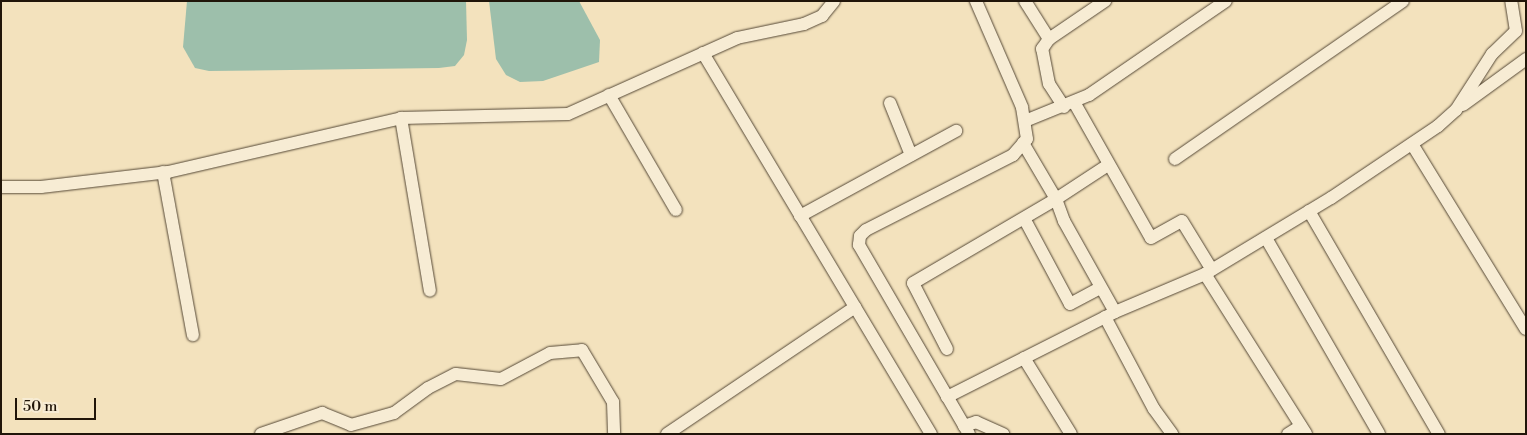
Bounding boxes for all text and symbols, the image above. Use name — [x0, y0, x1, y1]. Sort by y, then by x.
scale bar — [18, 388, 99, 420]
text: 50 m — [23, 397, 57, 416]

